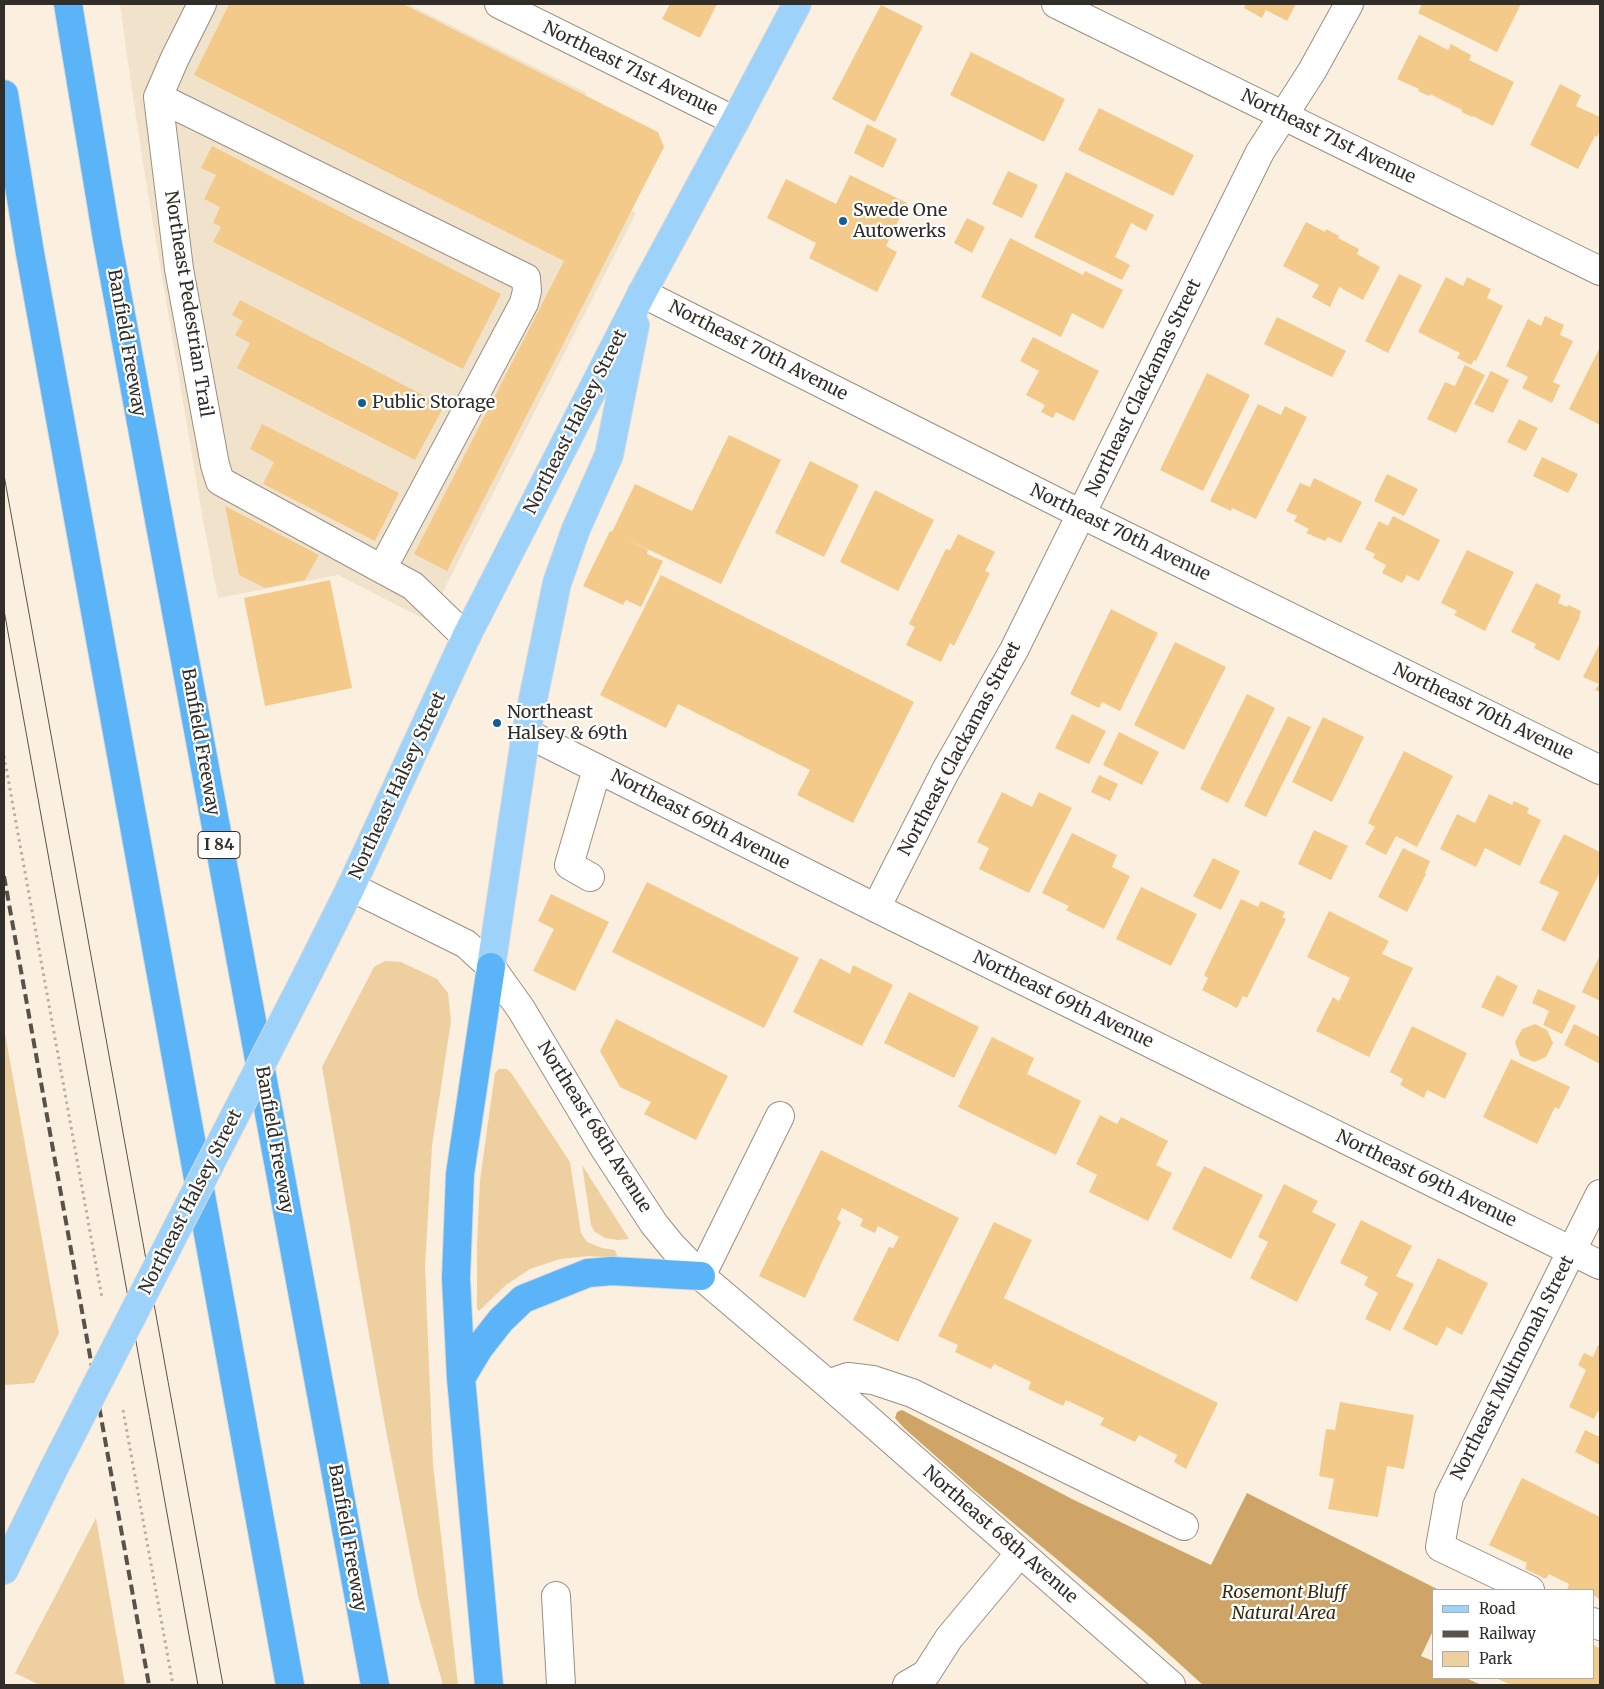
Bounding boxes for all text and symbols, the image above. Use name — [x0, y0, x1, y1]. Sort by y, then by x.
street label: Northeast 71st Avenue — [539, 17, 721, 121]
street label: Northeast 71st Avenue — [1237, 85, 1419, 189]
street label: Northeast Pedestrian Trail — [159, 189, 217, 419]
place label: Swede One Autowerks — [853, 200, 947, 242]
marker: Swede One Autowerks — [837, 215, 849, 227]
street label: Banfield Freeway — [102, 268, 150, 418]
street label: Northeast Clackamas Street — [1082, 276, 1206, 500]
street label: Northeast 70th Avenue — [665, 296, 851, 406]
street label: Northeast Halsey Street — [520, 326, 632, 518]
place label: Public Storage — [372, 392, 495, 414]
marker: Public Storage — [356, 397, 368, 409]
street label: Northeast 70th Avenue — [1026, 480, 1214, 586]
street label: Northeast Clackamas Street — [894, 638, 1026, 860]
street label: Northeast 70th Avenue — [1389, 659, 1577, 765]
street label: Banfield Freeway — [176, 667, 224, 817]
street label: Northeast Halsey Street — [345, 689, 451, 883]
place label: Northeast Halsey & 69th — [507, 702, 628, 744]
marker: Northeast Halsey & 69th — [491, 717, 503, 729]
street label: Northeast 69th Avenue — [607, 765, 793, 875]
road number: I 84 — [198, 832, 240, 858]
street label: Northeast 69th Avenue — [969, 947, 1157, 1053]
street label: Northeast 68th Avenue — [532, 1037, 656, 1217]
street label: Banfield Freeway — [250, 1065, 298, 1215]
street label: Northeast Halsey Street — [135, 1106, 247, 1298]
street label: Northeast 69th Avenue — [1332, 1126, 1520, 1232]
street label: Northeast Multnomah Street — [1447, 1252, 1579, 1484]
street label: Northeast 68th Avenue — [918, 1462, 1082, 1608]
street label: Banfield Freeway — [323, 1463, 371, 1613]
park label: Rosemont Bluff Natural Area — [1222, 1582, 1346, 1625]
legend — [1432, 1589, 1594, 1679]
text: Road — [1479, 1599, 1515, 1618]
text: Railway — [1479, 1624, 1536, 1643]
text: Park — [1479, 1649, 1512, 1668]

